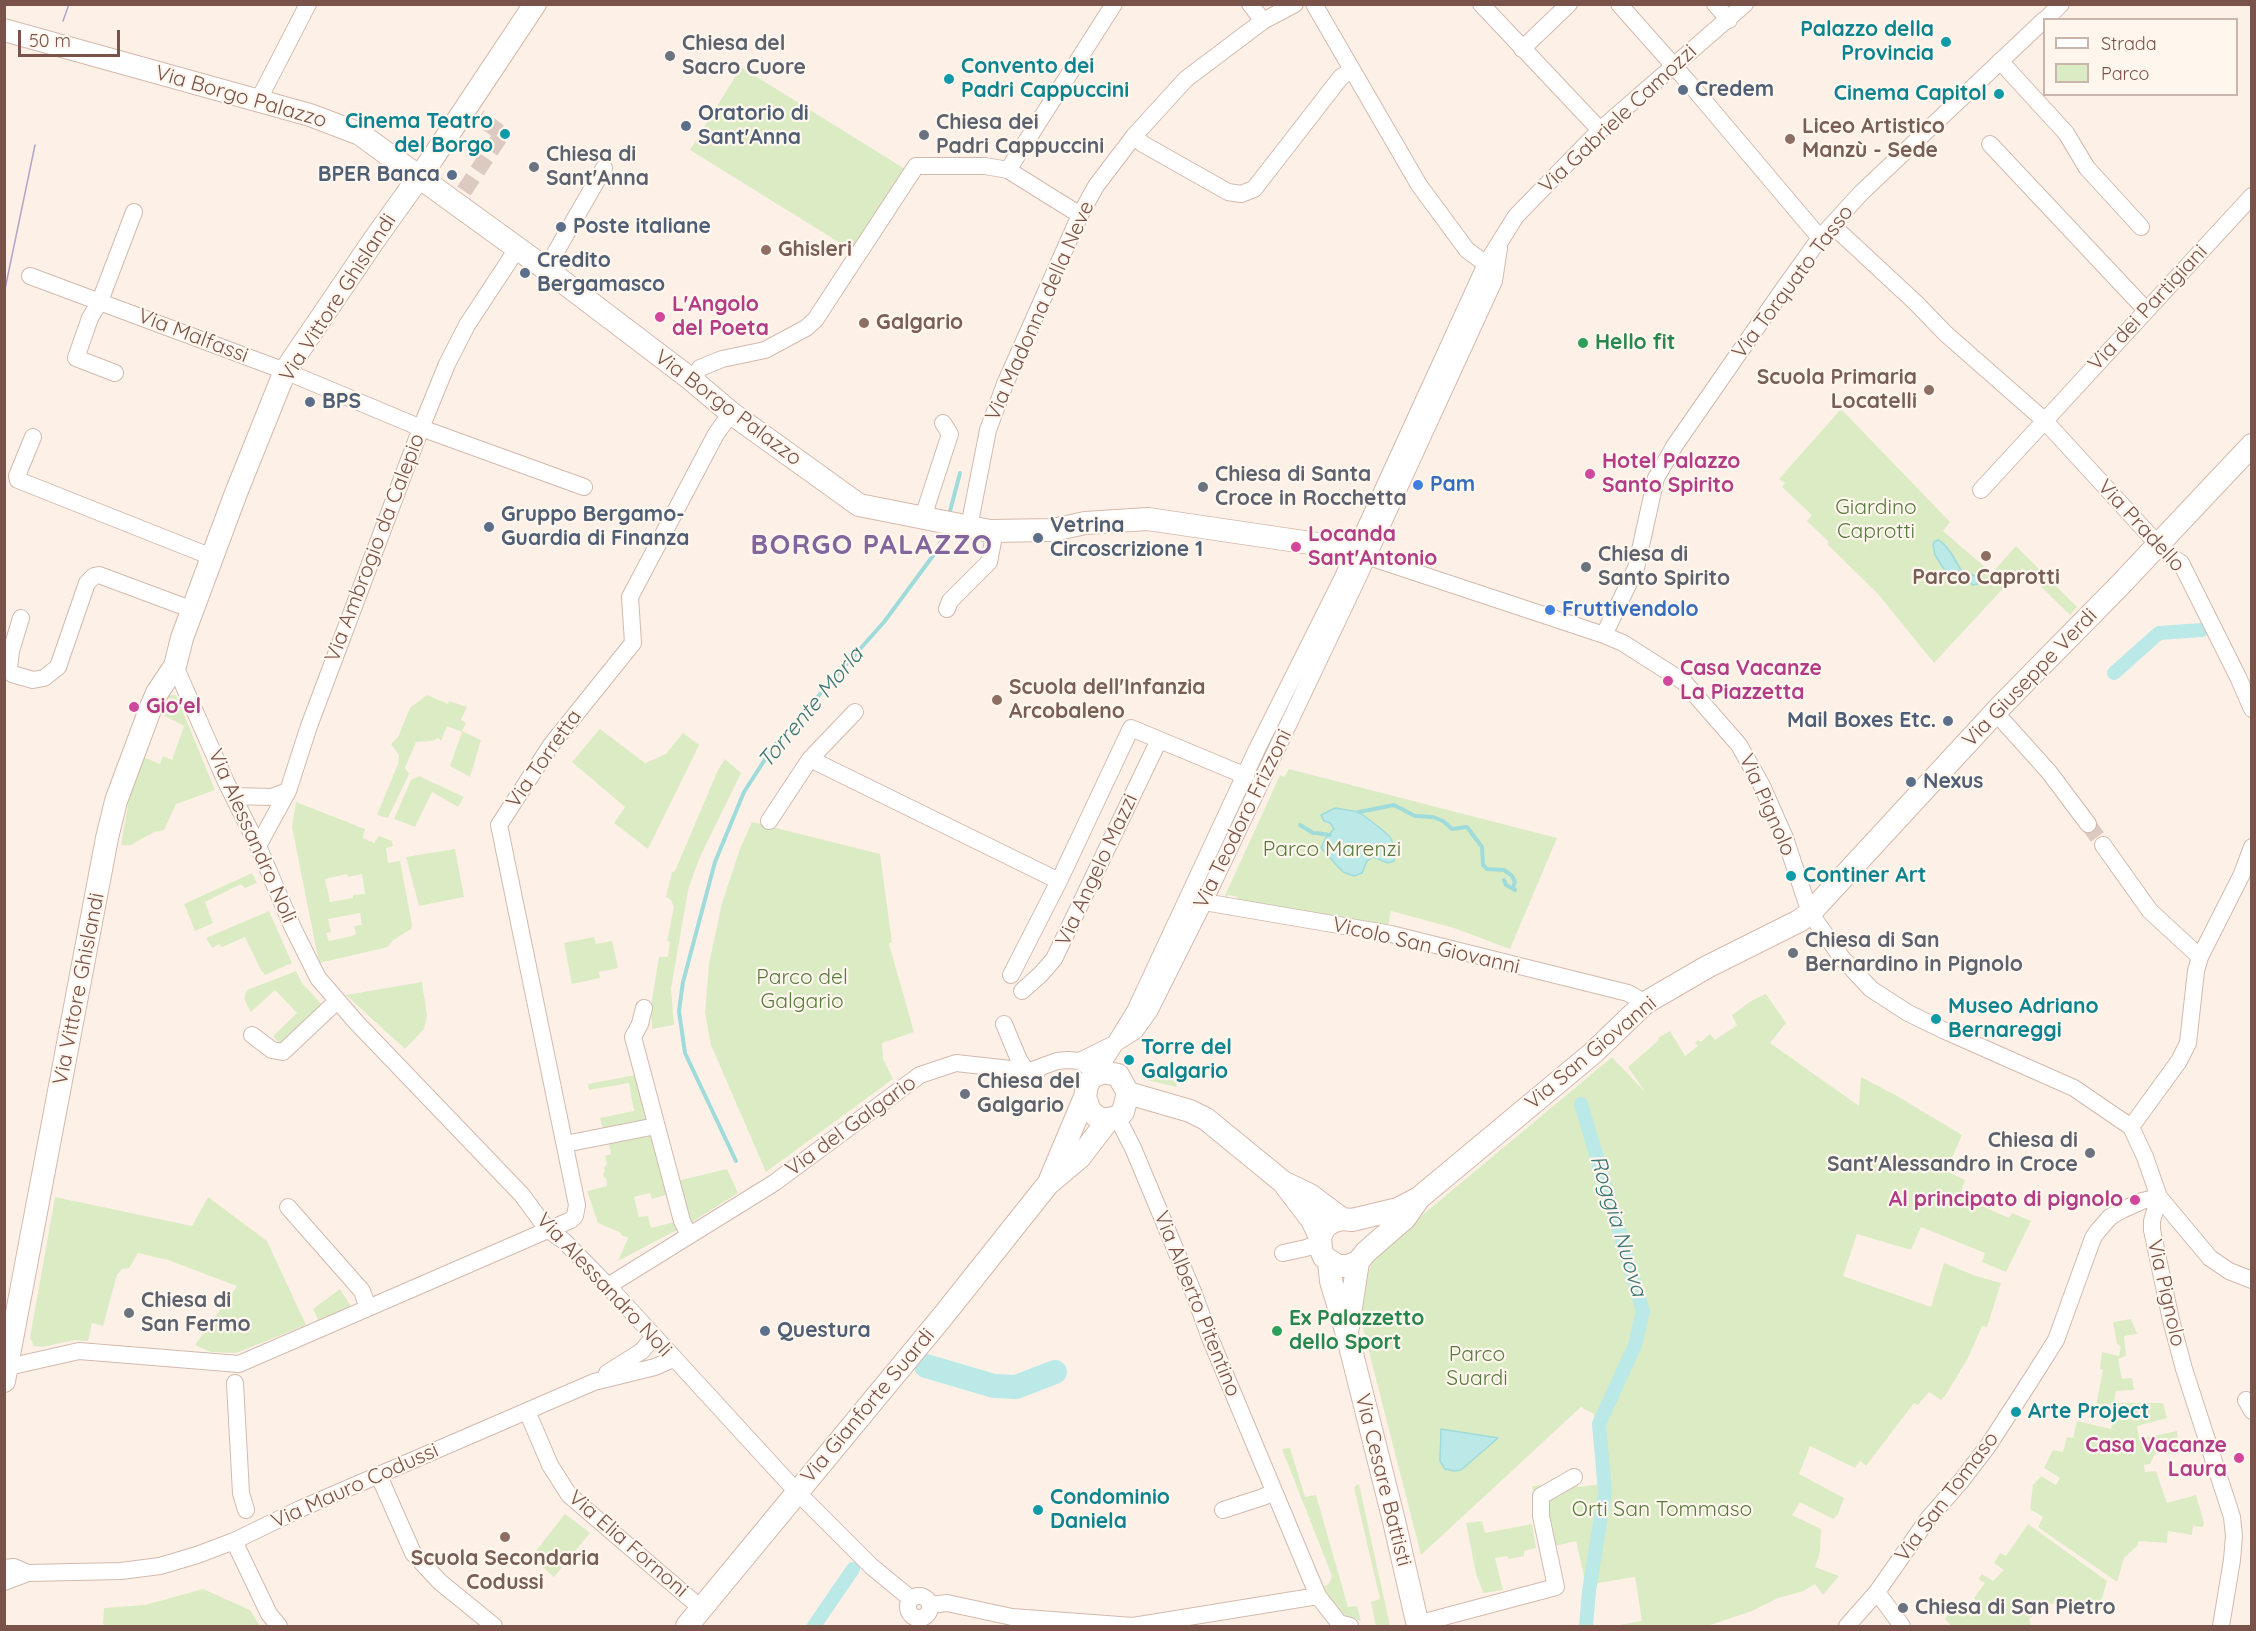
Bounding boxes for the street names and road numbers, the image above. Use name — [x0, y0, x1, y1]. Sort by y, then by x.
street label: Via Gabriele Camozzi — [1534, 39, 1702, 199]
street label: Via Borgo Palazzo — [152, 60, 330, 134]
street label: Via Madonna della Neve — [980, 197, 1100, 425]
street label: Via Torquato Tasso — [1727, 200, 1859, 364]
street label: Via Vittore Ghislandi — [274, 209, 402, 387]
street label: Via dei Partigiani — [2083, 240, 2213, 376]
street label: Via Malfassi — [134, 303, 252, 369]
street label: Via Borgo Palazzo — [650, 345, 806, 471]
street label: Via Ambrogio da Calepio — [320, 430, 430, 666]
street label: Via Pradello — [2092, 475, 2190, 577]
street label: Via Giuseppe Verdi — [1957, 603, 2103, 753]
street label: Via Torretta — [501, 705, 587, 813]
street label: Via Teodoro Frizzoni — [1189, 725, 1297, 913]
street label: Via Alessandro Noli — [202, 745, 302, 927]
street label: Via Pignolo — [1733, 750, 1801, 860]
street label: Via Angelo Mazzi — [1051, 790, 1143, 950]
street label: Via Vittore Ghislandi — [48, 891, 110, 1087]
street label: Vicolo San Giovanni — [1330, 912, 1522, 980]
street label: Via San Giovanni — [1520, 991, 1662, 1115]
street label: Via del Galgario — [781, 1070, 921, 1182]
street label: Via Alessandro Noli — [531, 1208, 677, 1362]
street label: Via Alberto Pitentino — [1148, 1208, 1246, 1400]
street label: Via Pignolo — [2141, 1237, 2191, 1349]
street label: Via Gianforte Suardi — [796, 1323, 940, 1489]
street label: Via Cesare Battisti — [1349, 1391, 1417, 1569]
street label: Via San Tomaso — [1890, 1427, 2004, 1567]
street label: Via Mauro Codussi — [267, 1438, 443, 1534]
street label: Via Elia Fornoni — [563, 1485, 693, 1603]

